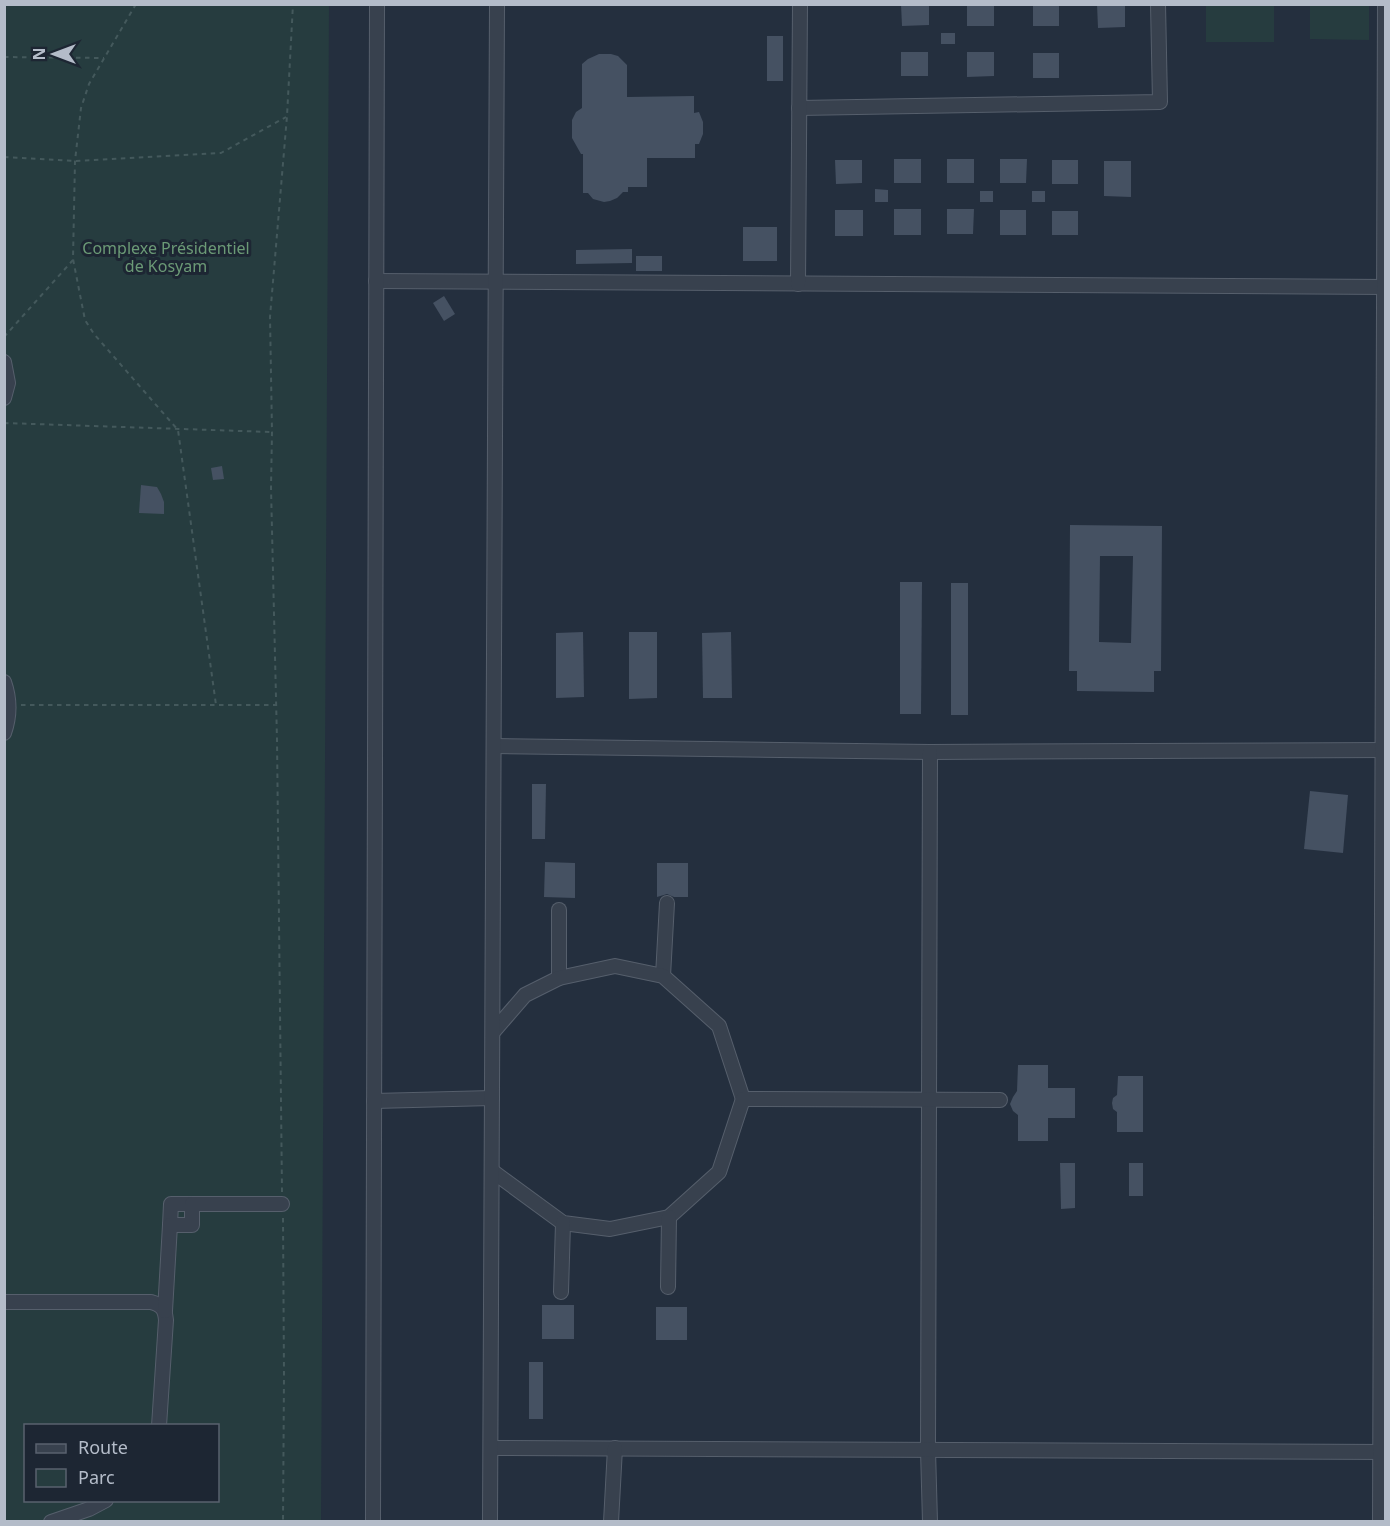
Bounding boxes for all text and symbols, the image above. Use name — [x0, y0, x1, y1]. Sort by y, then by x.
north arrow — [24, 24, 84, 84]
text: N — [28, 47, 50, 61]
park label: Complexe Présidentiel de Kosyam — [82, 237, 250, 277]
legend — [24, 1424, 219, 1502]
text: Route — [78, 1435, 128, 1459]
text: Parc — [78, 1465, 115, 1489]

